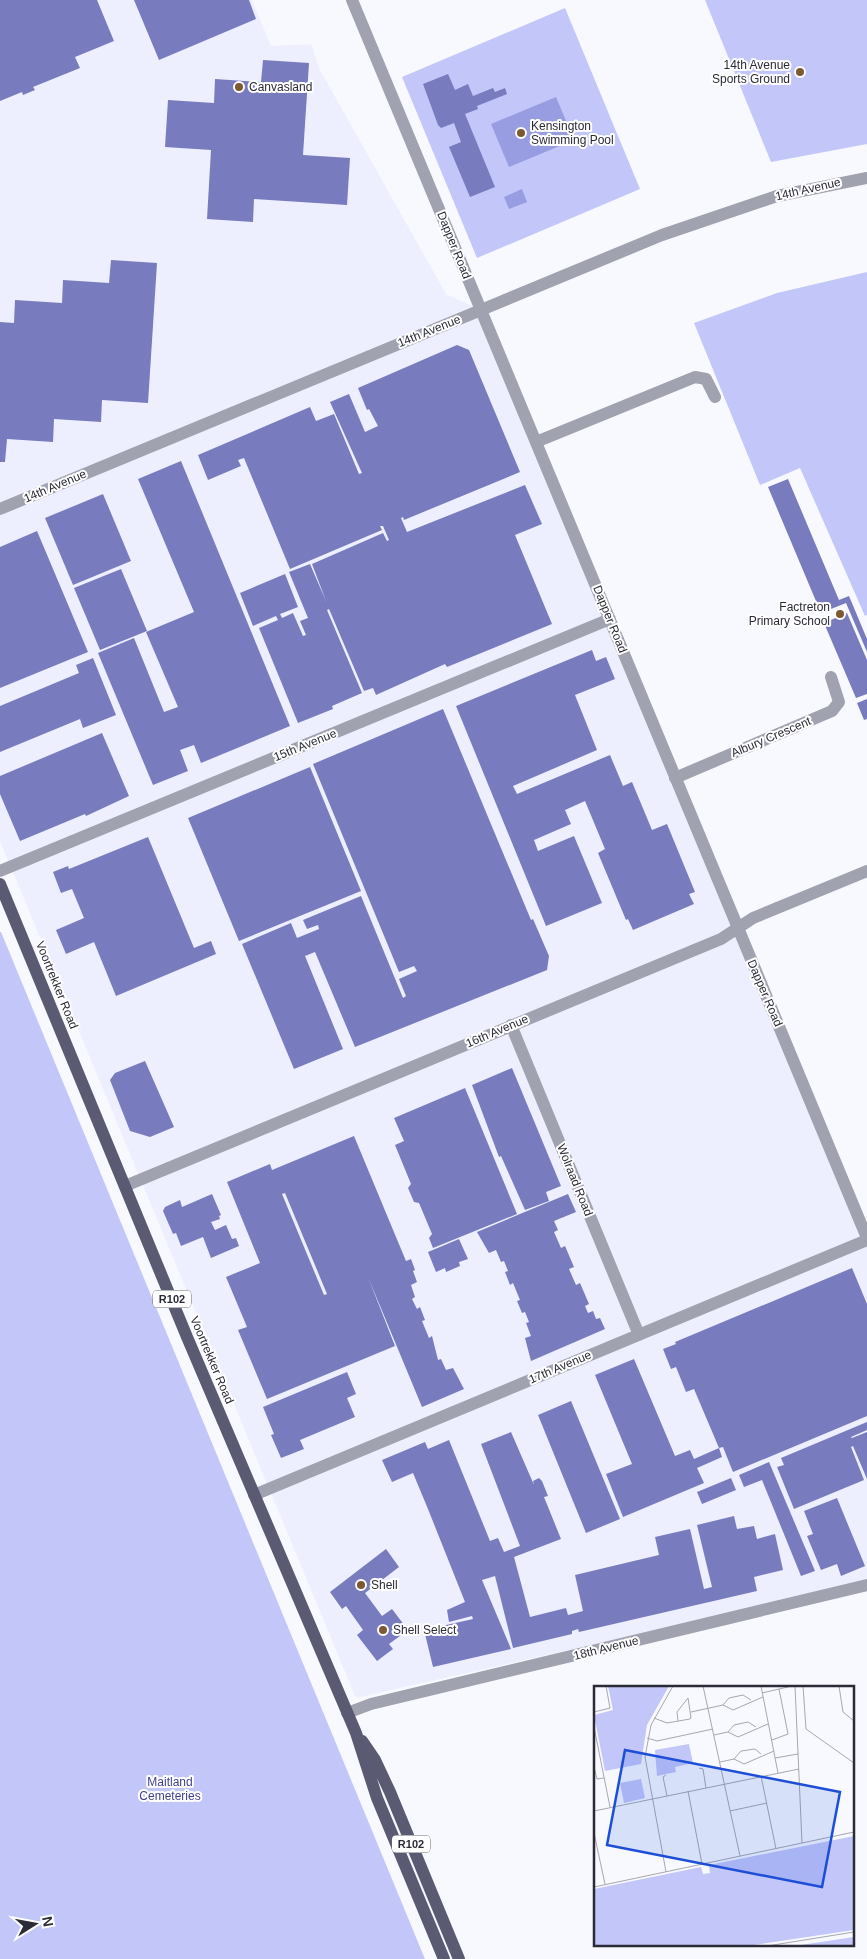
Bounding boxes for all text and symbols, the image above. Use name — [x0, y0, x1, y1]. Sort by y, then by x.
place label: 14th Avenue Sports Ground — [712, 58, 790, 86]
marker: 14th Avenue Sports Ground — [794, 66, 806, 78]
place label: Canvasland — [249, 80, 312, 94]
marker: Canvasland — [233, 81, 245, 93]
place label: Kensington Swimming Pool — [531, 119, 614, 147]
marker: Kensington Swimming Pool — [515, 127, 527, 139]
street label: 14th Avenue — [774, 175, 842, 203]
street label: Dapper Road — [434, 209, 474, 281]
street label: 14th Avenue — [396, 312, 463, 350]
street label: 14th Avenue — [22, 466, 89, 505]
street label: Dapper Road — [590, 583, 630, 655]
place label: Factreton Primary School — [749, 600, 830, 628]
marker: Factreton Primary School — [834, 608, 846, 620]
street label: Albury Crescent — [729, 714, 814, 760]
street label: 15th Avenue — [272, 726, 339, 764]
street label: Voortrekker Road — [33, 939, 81, 1031]
street label: Dapper Road — [745, 957, 785, 1029]
street label: 16th Avenue — [464, 1011, 531, 1050]
street label: Wolraad Road — [554, 1142, 596, 1218]
road number: R102 — [153, 1290, 191, 1308]
street label: Voortrekker Road — [187, 1314, 237, 1406]
street label: 17th Avenue — [527, 1347, 594, 1386]
place label: Shell — [371, 1578, 398, 1592]
marker: Shell — [355, 1579, 367, 1591]
place label: Shell Select — [393, 1623, 457, 1637]
marker: Shell Select — [377, 1624, 389, 1636]
street label: 18th Avenue — [572, 1633, 640, 1663]
inset map — [594, 1686, 854, 1946]
park label: Maitland Cemeteries — [139, 1775, 201, 1803]
road number: R102 — [392, 1836, 430, 1852]
north arrow — [10, 1899, 60, 1949]
text: N — [39, 1915, 57, 1928]

